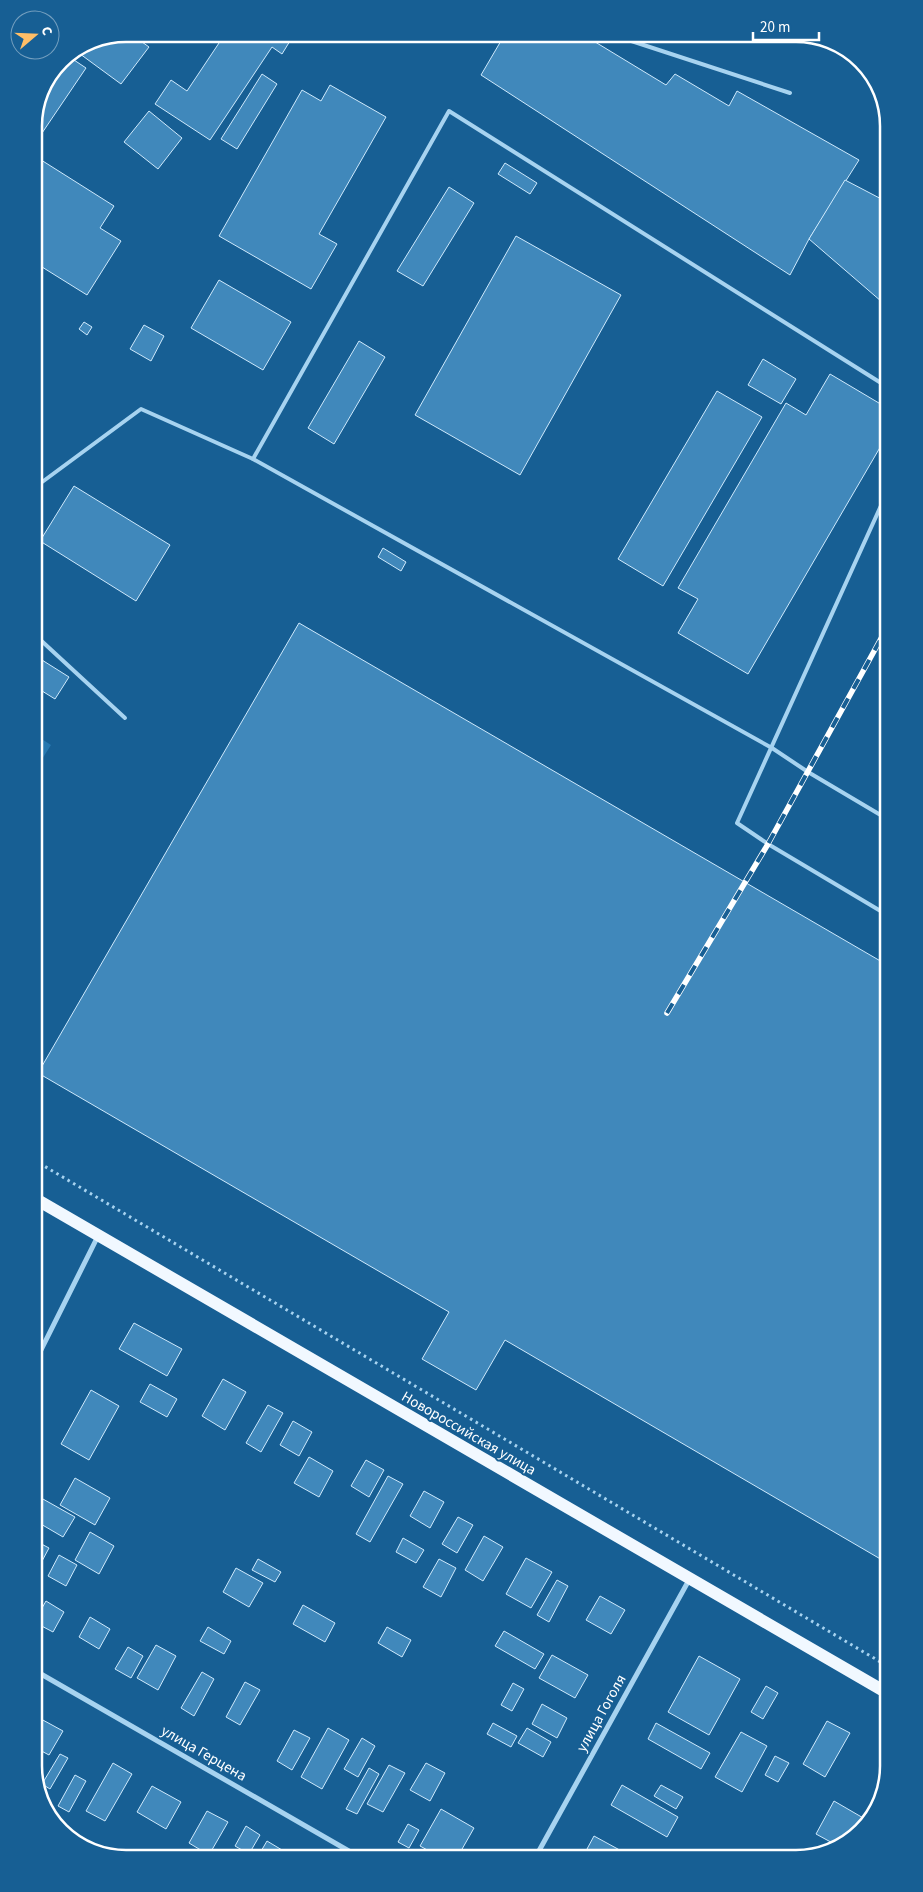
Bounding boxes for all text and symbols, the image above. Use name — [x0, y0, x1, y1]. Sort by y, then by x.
north arrow — [10, 10, 60, 60]
scale bar — [753, 10, 819, 42]
text: 20 m — [760, 17, 790, 38]
text: С — [36, 24, 57, 38]
street label: Новороссийская улица — [398, 1386, 540, 1481]
street label: улица Гоголя — [571, 1671, 631, 1756]
street label: улица Герцена — [157, 1720, 250, 1786]

